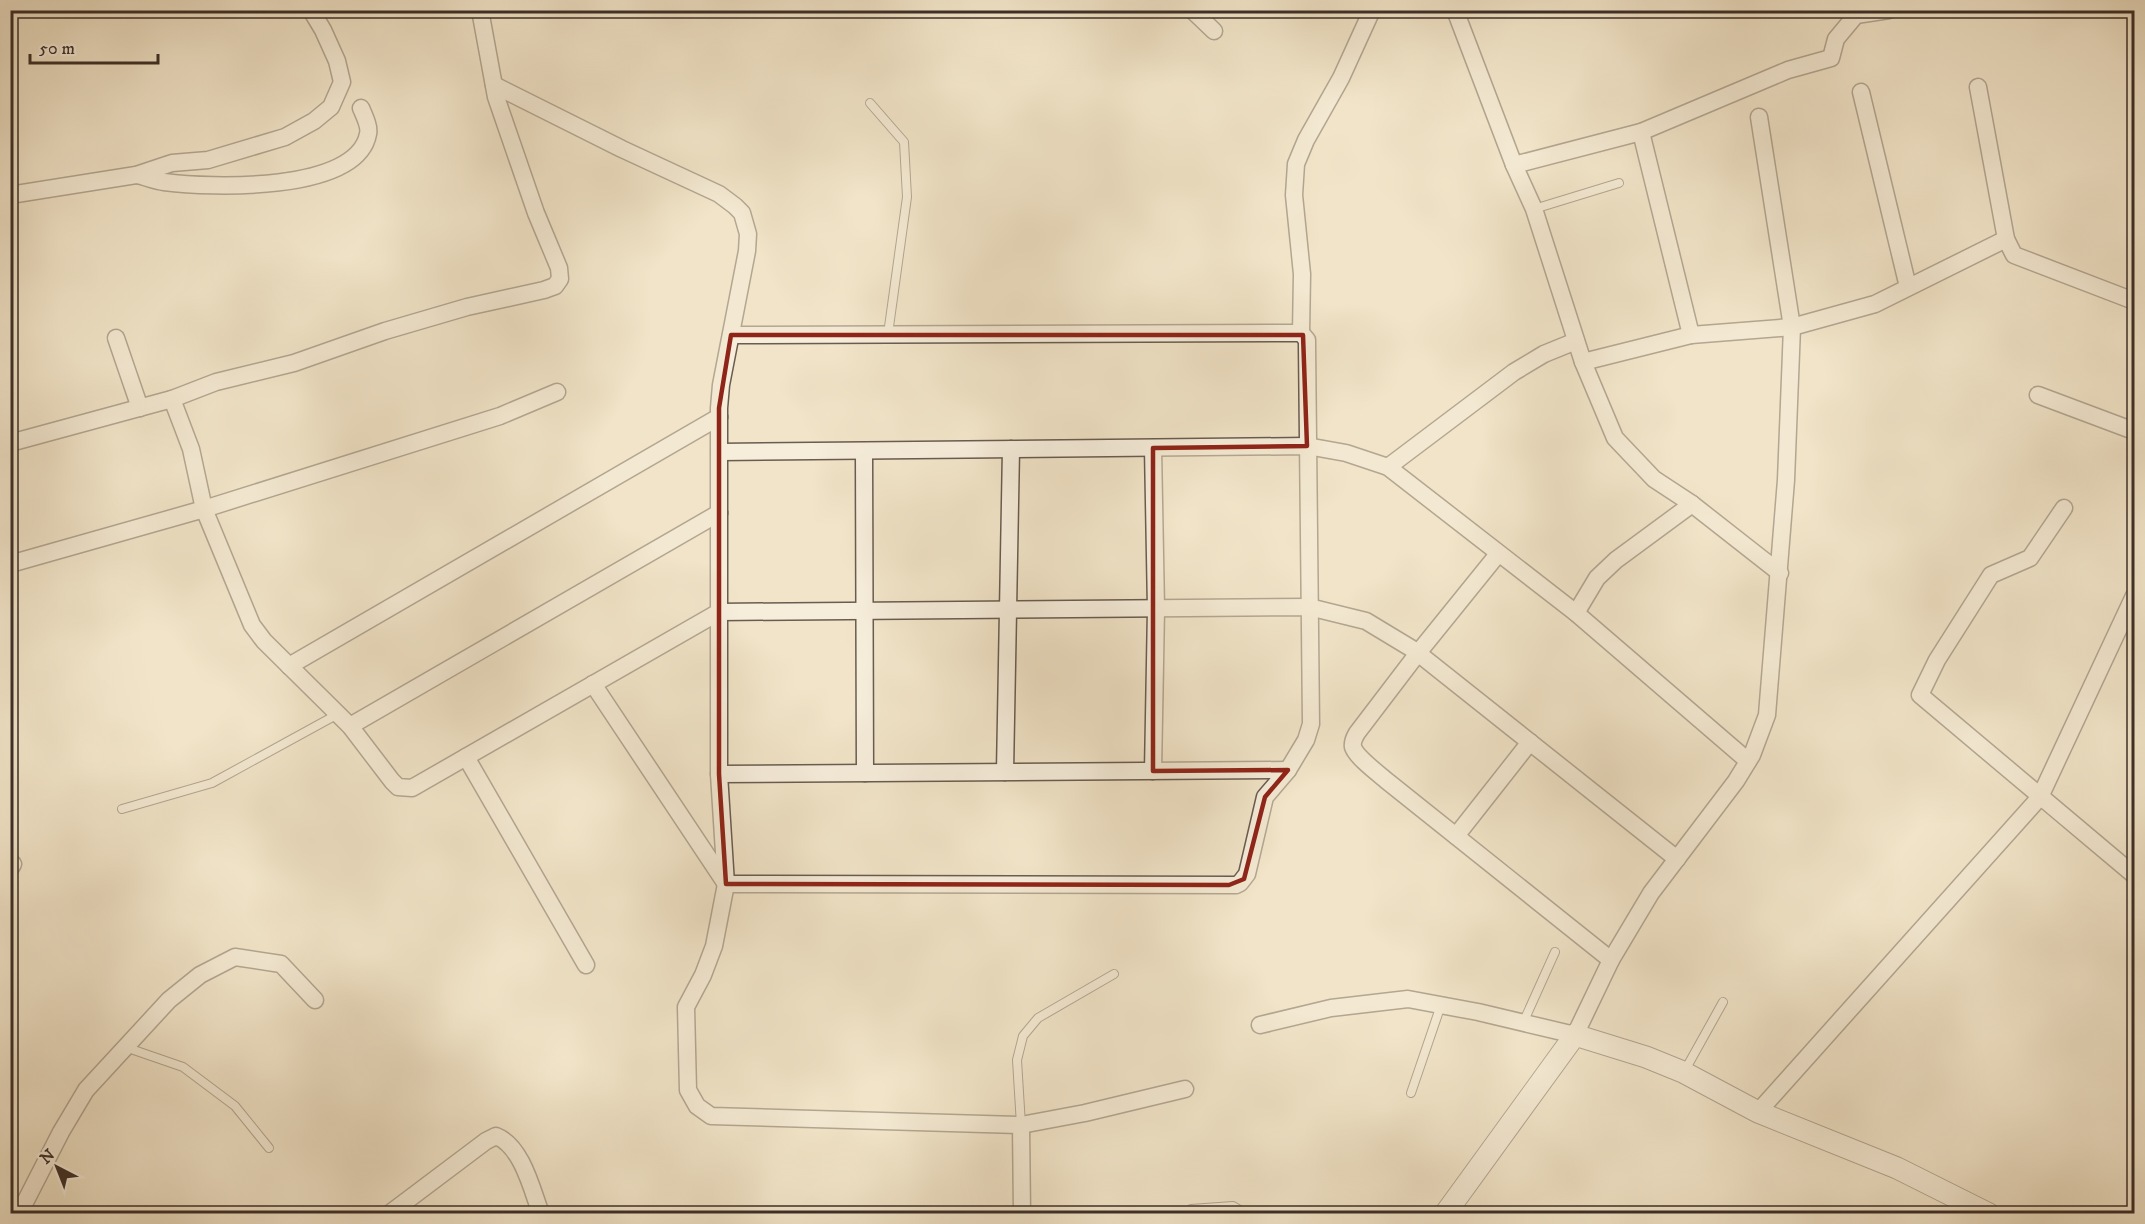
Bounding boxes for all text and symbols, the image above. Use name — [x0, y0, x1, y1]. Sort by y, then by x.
scale bar — [30, 27, 158, 65]
text: 50 m — [39, 38, 75, 60]
north arrow — [27, 1137, 87, 1197]
text: N — [36, 1145, 59, 1168]

